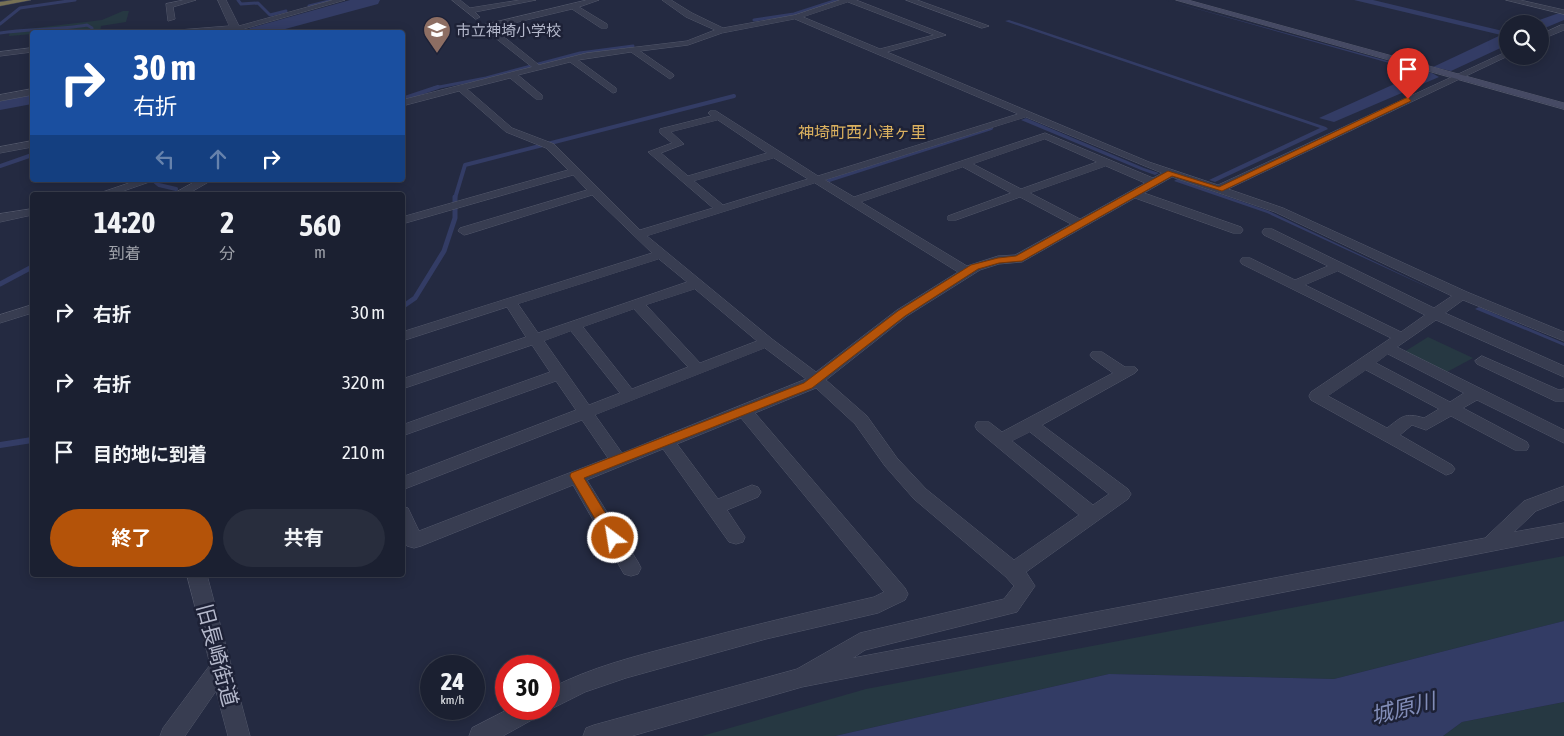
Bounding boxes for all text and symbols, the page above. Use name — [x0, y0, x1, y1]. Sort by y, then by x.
school or university icon: 市立神埼小学校 — [422, 15, 452, 54]
map controls — [1499, 15, 1549, 65]
button: search — [1499, 15, 1549, 65]
place label: 市立神埼小学校 — [456, 22, 561, 39]
text: 30 m — [133, 47, 196, 87]
pin — [1387, 48, 1429, 99]
icon: right — [50, 50, 115, 115]
icon: arrive — [1394, 55, 1422, 83]
text: 右折 — [133, 93, 177, 119]
district label: 神埼町西小津ヶ里 — [798, 123, 926, 141]
icon: left — [151, 145, 179, 173]
icon: ahead — [204, 145, 232, 173]
icon: right — [257, 145, 285, 173]
text: 14:20 — [94, 205, 155, 239]
text: 2 — [220, 205, 234, 239]
text: 560 — [299, 208, 341, 242]
text: m — [314, 243, 326, 261]
text: 到着 — [109, 244, 141, 262]
text: 分 — [219, 244, 235, 262]
icon: right — [50, 298, 78, 326]
text: 30 m — [351, 301, 385, 323]
text: 右折 — [93, 303, 131, 325]
icon: right — [50, 368, 78, 396]
text: 320 m — [342, 371, 385, 393]
text: 右折 — [93, 373, 131, 395]
icon: arrive — [50, 438, 78, 466]
text: 210 m — [342, 441, 385, 463]
text: 目的地に到着 — [93, 443, 207, 465]
button: 終了 — [50, 509, 213, 567]
button: 共有 — [223, 509, 385, 567]
position arrow — [586, 511, 638, 563]
street label: 旧長崎街道 — [193, 601, 243, 709]
speed limit sign: 30 — [495, 655, 560, 720]
text: 24 — [441, 667, 464, 695]
water label: 城原川 — [1368, 687, 1440, 729]
text: km/h — [441, 693, 464, 707]

